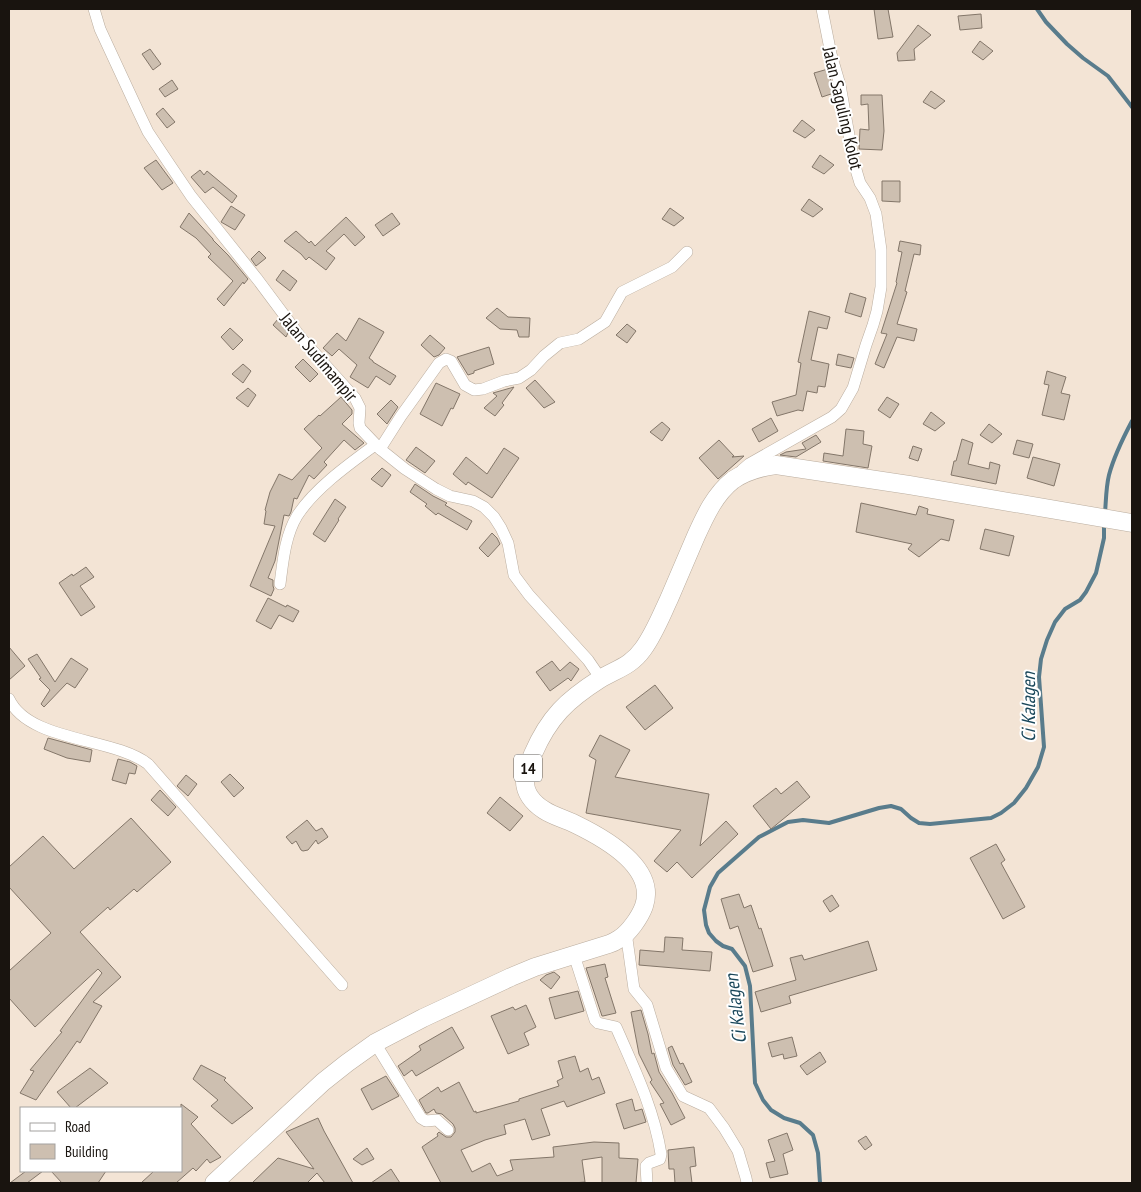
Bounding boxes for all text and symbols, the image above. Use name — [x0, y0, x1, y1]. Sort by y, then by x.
street label: Jalan Saguling Kolot — [817, 43, 868, 172]
street label: Jalan Sudimampir — [274, 307, 363, 406]
water label: Ci Kalagen — [1016, 670, 1040, 742]
road number: 14 — [514, 754, 542, 781]
water label: Ci Kalagen — [719, 971, 751, 1045]
legend — [20, 1107, 182, 1172]
text: Road — [65, 1117, 91, 1136]
text: Building — [65, 1142, 108, 1161]

